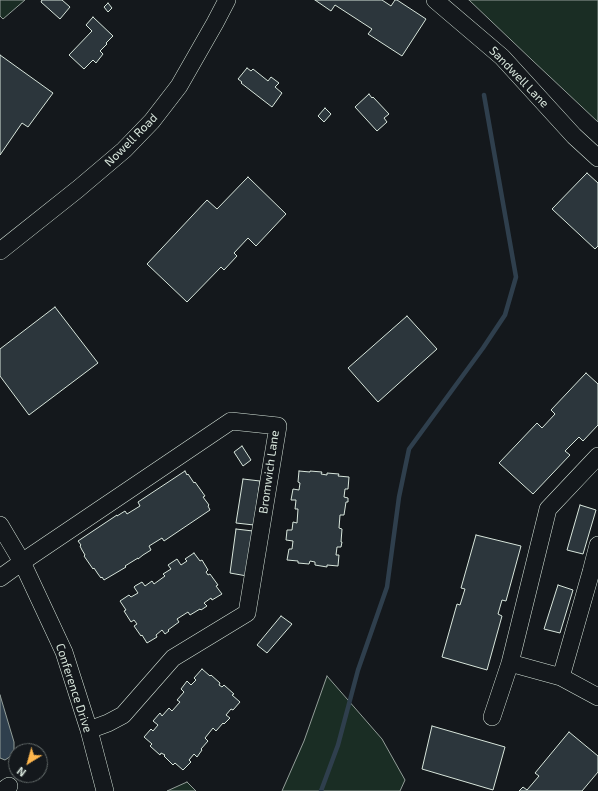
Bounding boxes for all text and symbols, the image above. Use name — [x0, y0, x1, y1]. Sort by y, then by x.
street label: Sandwell Lane — [486, 43, 552, 111]
street label: Nowell Road — [102, 111, 160, 169]
street label: Bromwich Lane — [256, 429, 282, 515]
street label: Conference Drive — [53, 642, 95, 734]
north arrow — [8, 743, 48, 783]
text: N — [14, 765, 28, 780]

